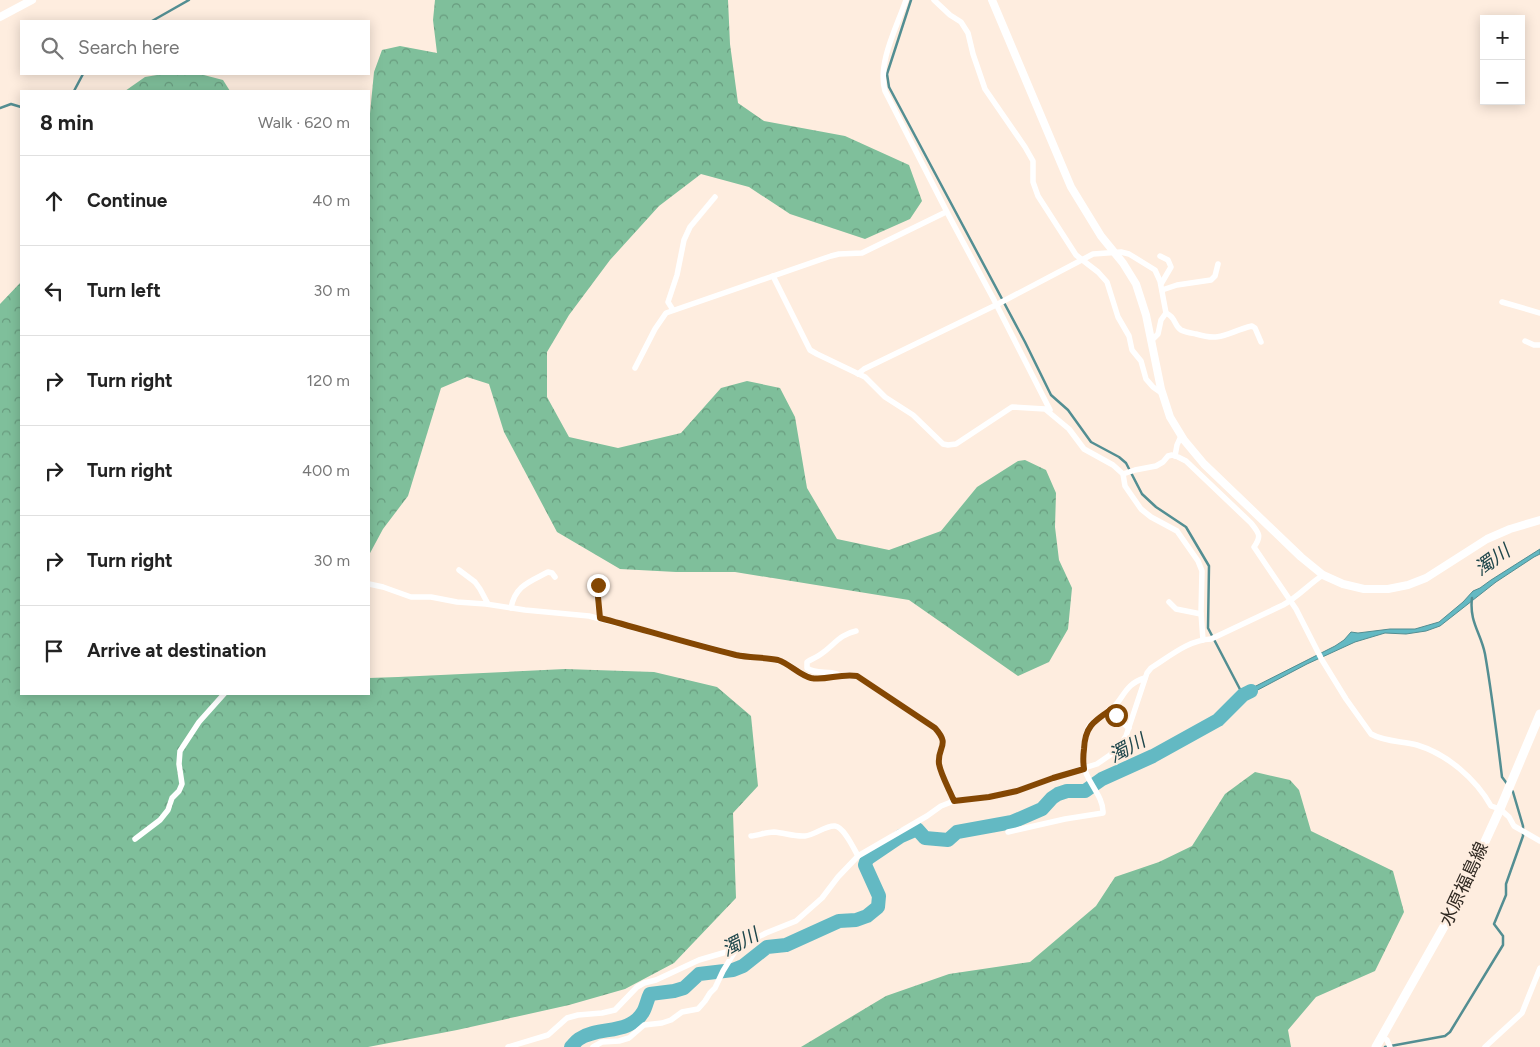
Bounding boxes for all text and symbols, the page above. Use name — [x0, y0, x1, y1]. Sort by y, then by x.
map controls — [1480, 15, 1525, 105]
button: + — [1480, 15, 1525, 60]
search box — [20, 20, 370, 75]
icon: search — [38, 34, 66, 62]
text: Search here — [78, 36, 180, 59]
button: − — [1480, 60, 1525, 105]
text: 8 min — [40, 110, 94, 135]
text: Walk · 620 m — [258, 113, 350, 132]
icon: ahead — [40, 187, 68, 215]
text: Continue — [87, 189, 167, 212]
text: 40 m — [312, 191, 350, 210]
icon: left — [40, 277, 68, 305]
text: Turn left — [87, 279, 161, 302]
text: 30 m — [313, 281, 350, 300]
icon: right — [40, 367, 68, 395]
text: Turn right — [87, 369, 173, 392]
text: 120 m — [307, 371, 350, 390]
icon: right — [40, 457, 68, 485]
text: Turn right — [87, 459, 173, 482]
text: 400 m — [302, 461, 350, 480]
water label: 濁川 — [1470, 539, 1516, 580]
icon: right — [40, 547, 68, 575]
text: Turn right — [87, 549, 173, 572]
text: 30 m — [313, 551, 350, 570]
route end — [587, 574, 610, 597]
icon: arrive — [40, 637, 68, 665]
text: Arrive at destination — [87, 639, 266, 662]
route start — [1105, 704, 1128, 727]
water label: 濁川 — [1105, 728, 1151, 767]
street label: 水原福島線 — [1435, 839, 1493, 929]
water label: 濁川 — [718, 922, 764, 961]

